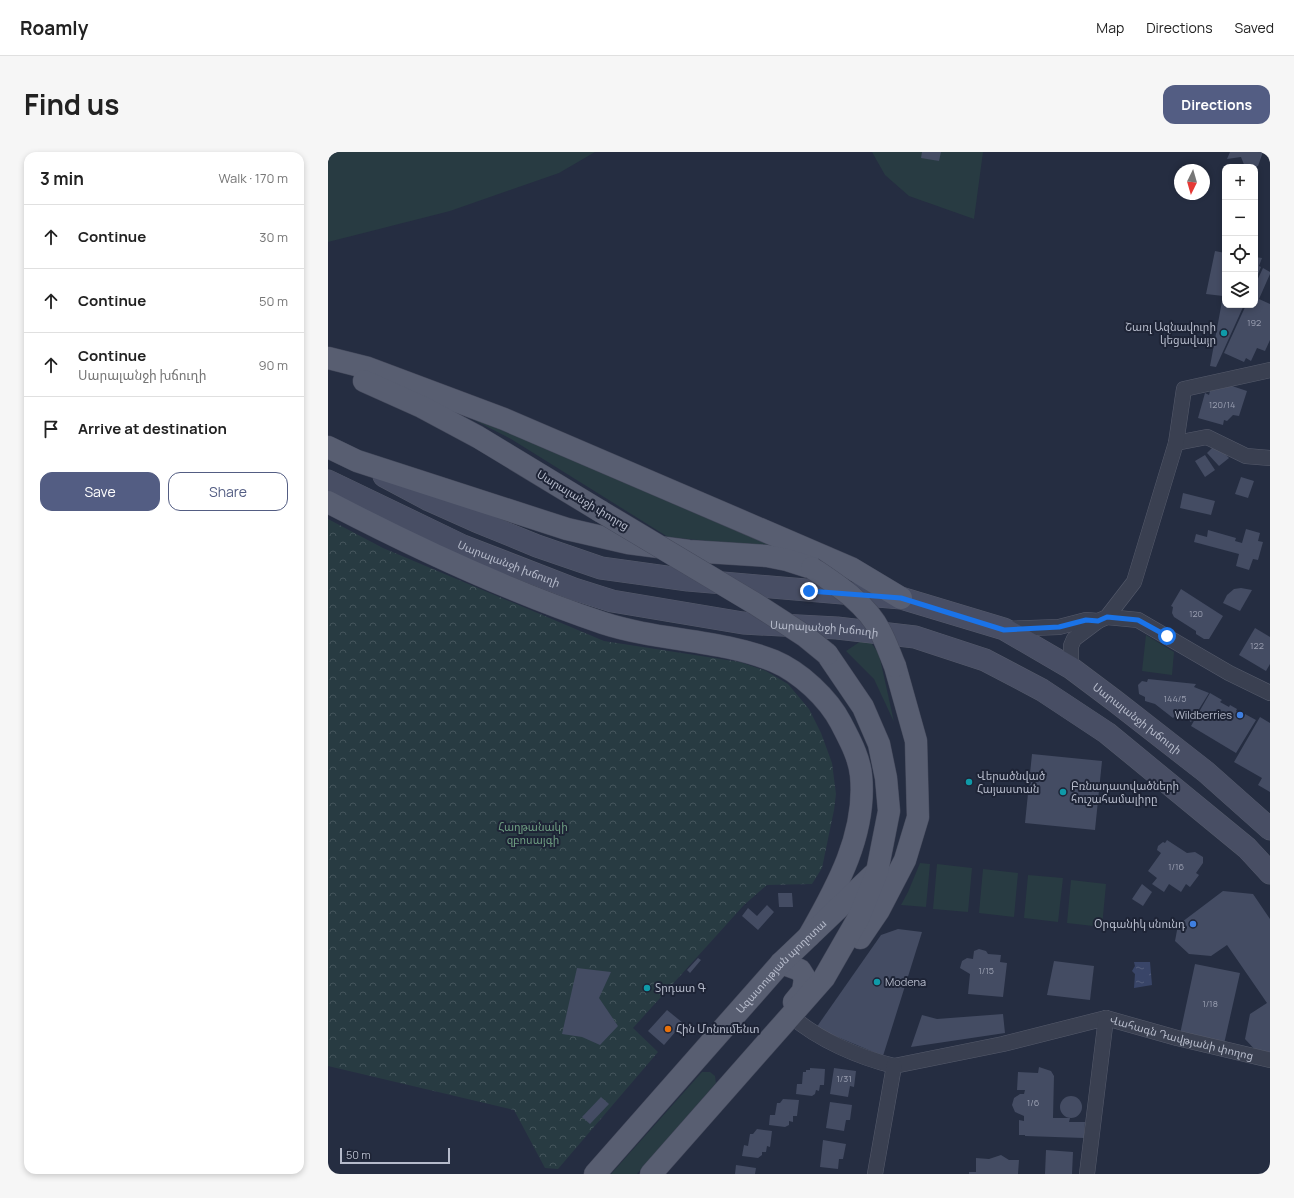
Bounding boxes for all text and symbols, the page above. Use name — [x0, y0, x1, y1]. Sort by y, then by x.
text: Roamly — [20, 15, 88, 41]
text: Map — [1096, 18, 1124, 37]
text: Directions — [1146, 18, 1213, 37]
text: Saved — [1235, 18, 1274, 37]
text: Find us — [24, 85, 119, 123]
button: Directions — [1163, 85, 1270, 124]
north arrow — [1174, 164, 1210, 200]
map controls — [1222, 164, 1258, 308]
button: + — [1222, 164, 1258, 200]
text: 3 min — [40, 167, 84, 190]
text: Walk · 170 m — [218, 169, 288, 187]
button: − — [1222, 200, 1258, 236]
icon: ahead — [40, 226, 62, 248]
text: Continue — [78, 226, 146, 247]
text: 30 m — [259, 228, 288, 246]
button: locate — [1222, 236, 1258, 272]
button: layers — [1222, 272, 1258, 308]
icon: ahead — [40, 290, 62, 312]
text: Continue — [78, 290, 146, 311]
text: 50 m — [259, 292, 288, 310]
house number: 192 — [1247, 316, 1261, 329]
place label: Շառլ Ազնավուրի կեցավայր — [1125, 319, 1216, 347]
marker: Շառլ Ազնավուրի կեցավայր — [1219, 328, 1229, 338]
text: Continue — [78, 345, 146, 366]
icon: ahead — [40, 354, 62, 376]
text: 90 m — [258, 356, 288, 374]
text: Սարալանջի խճուղի — [78, 366, 206, 384]
house number: 120/14 — [1209, 398, 1235, 411]
icon: arrive — [40, 418, 62, 440]
text: Arrive at destination — [78, 418, 227, 439]
street label: Սարալանջի փողոց — [534, 466, 632, 533]
button: Save — [40, 472, 160, 511]
button: Share — [168, 472, 288, 511]
street label: Սարալանջի խճուղի — [455, 537, 562, 590]
route end — [800, 582, 818, 600]
house number: 120 — [1189, 607, 1203, 620]
street label: Սարալանջի խճուղի — [770, 616, 879, 640]
route start — [1158, 627, 1176, 645]
house number: 122 — [1250, 639, 1264, 652]
street label: Սարալանջի խճուղի — [1090, 679, 1185, 757]
house number: 144/5 — [1164, 692, 1186, 705]
place label: Wildberries — [1175, 707, 1232, 722]
marker: Wildberries — [1235, 710, 1245, 720]
place label: Վերածնված Հայաստան — [977, 768, 1046, 796]
marker: Վերածնված Հայաստան — [964, 777, 974, 787]
place label: Բռնադատվածների հուշահամալիրը — [1071, 778, 1179, 806]
marker: Բռնադատվածների հուշահամալիրը — [1058, 787, 1068, 797]
park label: Հաղթանակի զբոսայգի — [498, 819, 568, 847]
house number: 1/16 — [1168, 860, 1184, 873]
street label: Ազատության պողոտա — [732, 915, 829, 1016]
place label: Օրգանիկ սնունդ — [1094, 916, 1185, 931]
marker: Օրգանիկ սնունդ — [1188, 919, 1198, 929]
house number: 1/15 — [978, 964, 994, 977]
place label: Modena — [885, 974, 926, 989]
marker: Modena — [872, 977, 882, 987]
place label: Տրդատ Գ — [655, 980, 706, 995]
marker: Տրդատ Գ — [642, 983, 652, 993]
house number: 1/18 — [1202, 997, 1218, 1010]
street label: Վահագն Դավթյանի փողոց — [1108, 1011, 1255, 1063]
place label: Հին Մոնումենտ — [676, 1021, 760, 1036]
marker: Հին Մոնումենտ — [663, 1024, 673, 1034]
house number: 1/31 — [836, 1072, 852, 1085]
house number: 1/6 — [1027, 1096, 1040, 1109]
scale bar — [340, 1146, 450, 1165]
text: 50 m — [346, 1147, 371, 1162]

